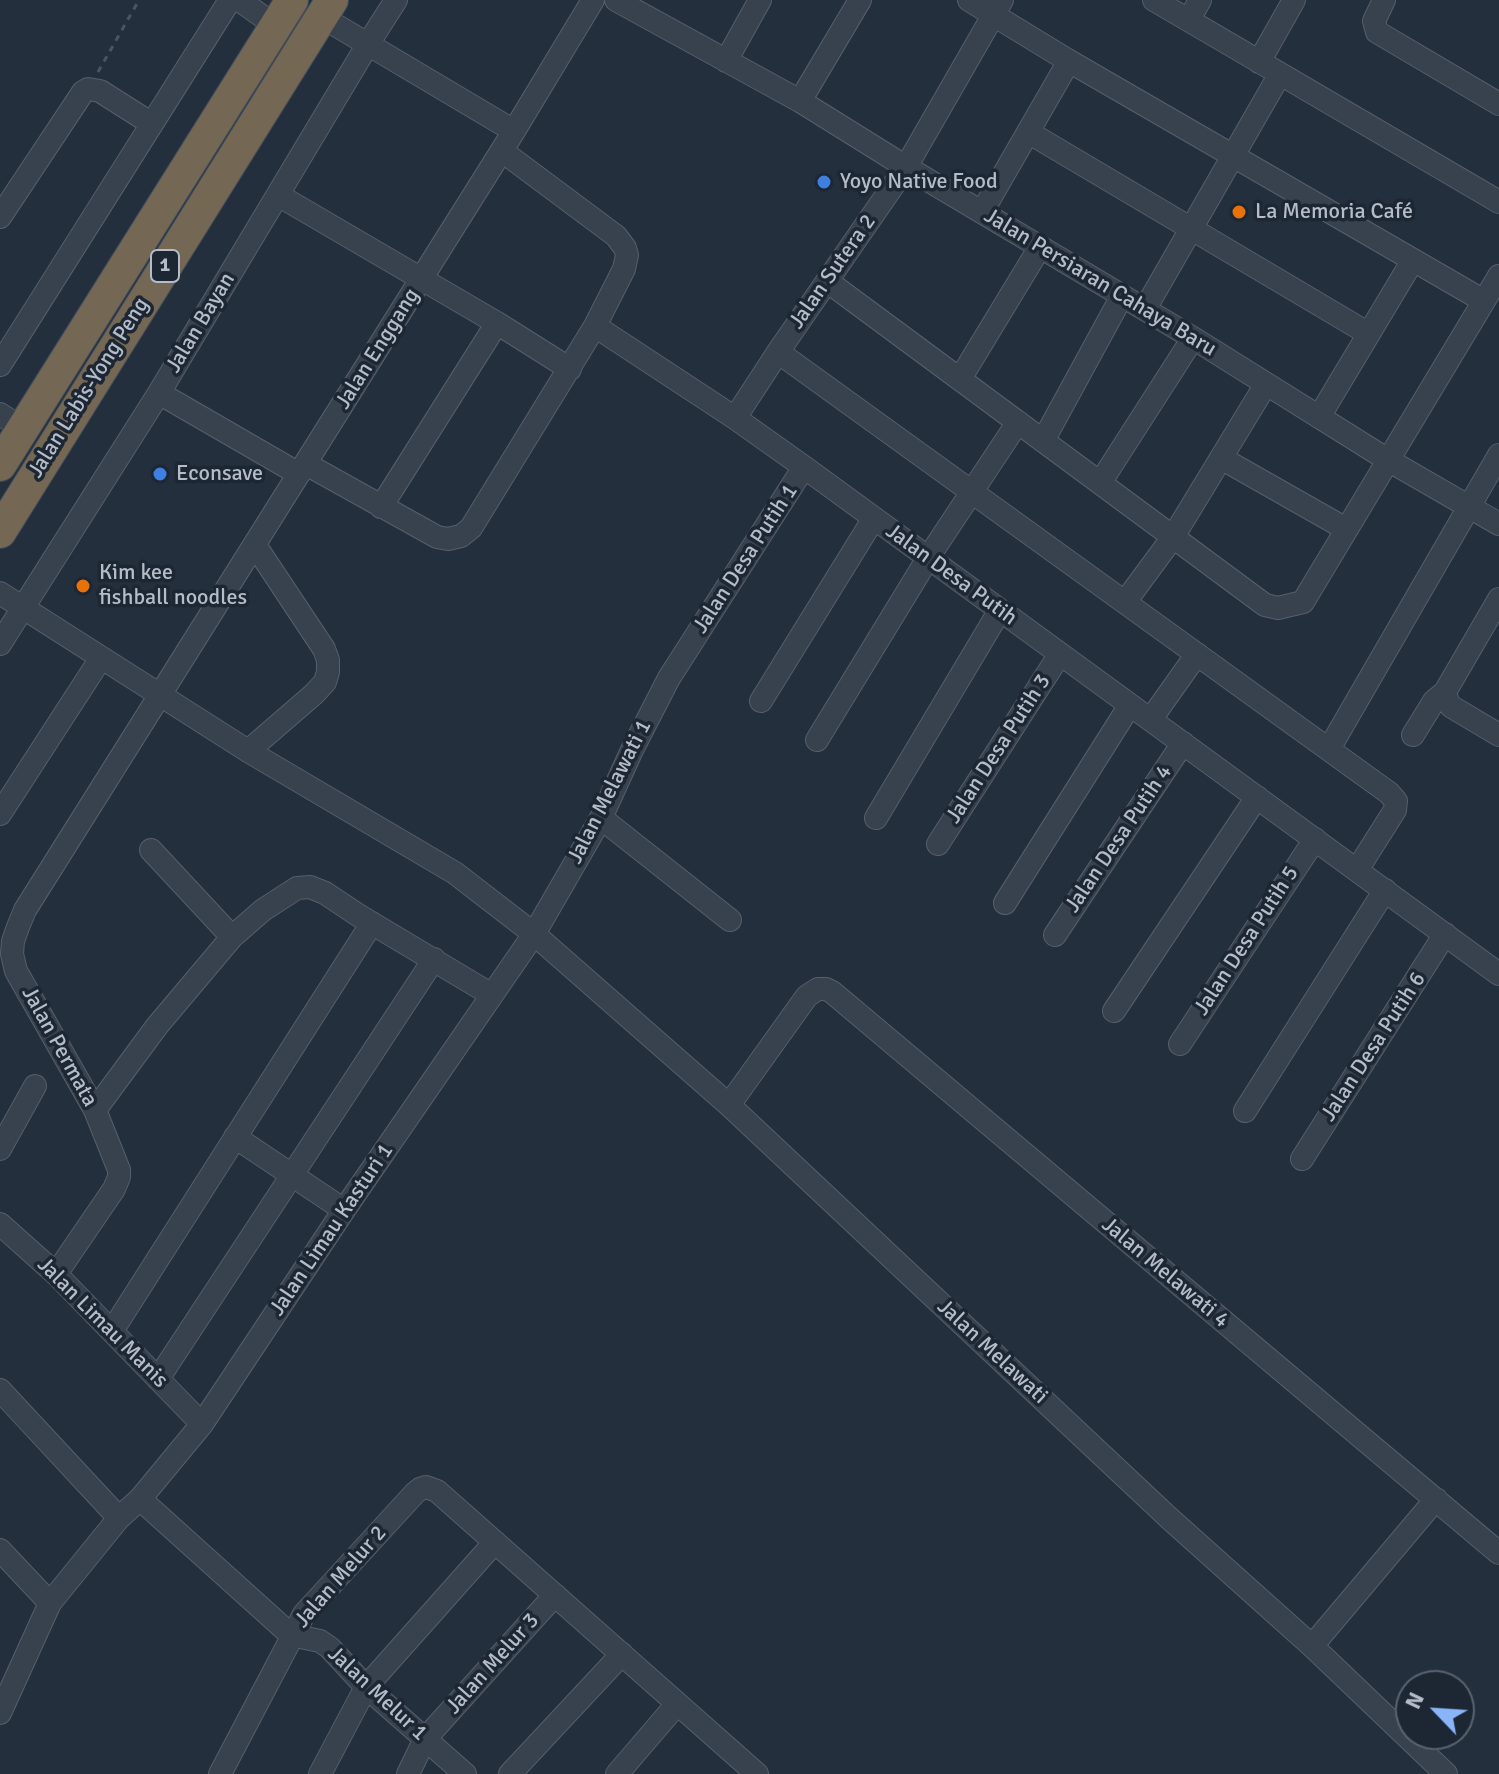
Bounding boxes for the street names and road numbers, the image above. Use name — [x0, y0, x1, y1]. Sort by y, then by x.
street label: Jalan Persiaran Cahaya Baru — [979, 203, 1221, 363]
street label: Jalan Sutera 2 — [784, 210, 882, 334]
road number: 1 — [151, 250, 179, 282]
street label: Jalan Bayan — [161, 268, 241, 378]
street label: Jalan Enggang — [330, 284, 426, 414]
street label: Jalan Labis-Yong Peng — [23, 293, 155, 483]
street label: Jalan Desa Putih 1 — [688, 479, 804, 639]
street label: Jalan Desa Putih — [880, 519, 1022, 631]
street label: Jalan Desa Putih 3 — [941, 669, 1057, 829]
street label: Jalan Melawati 1 — [562, 716, 658, 868]
street label: Jalan Desa Putih 4 — [1060, 760, 1178, 918]
street label: Jalan Desa Putih 5 — [1189, 861, 1305, 1021]
street label: Jalan Desa Putih 6 — [1316, 967, 1432, 1127]
street label: Jalan Permata — [15, 982, 103, 1112]
street label: Jalan Limau Kasturi 1 — [264, 1139, 400, 1321]
street label: Jalan Melawati 4 — [1096, 1212, 1234, 1334]
street label: Jalan Limau Manis — [31, 1252, 173, 1394]
street label: Jalan Melawati — [931, 1294, 1053, 1410]
street label: Jalan Melur 2 — [289, 1521, 393, 1633]
street label: Jalan Melur 3 — [441, 1608, 545, 1720]
street label: Jalan Melur 1 — [322, 1641, 432, 1747]

